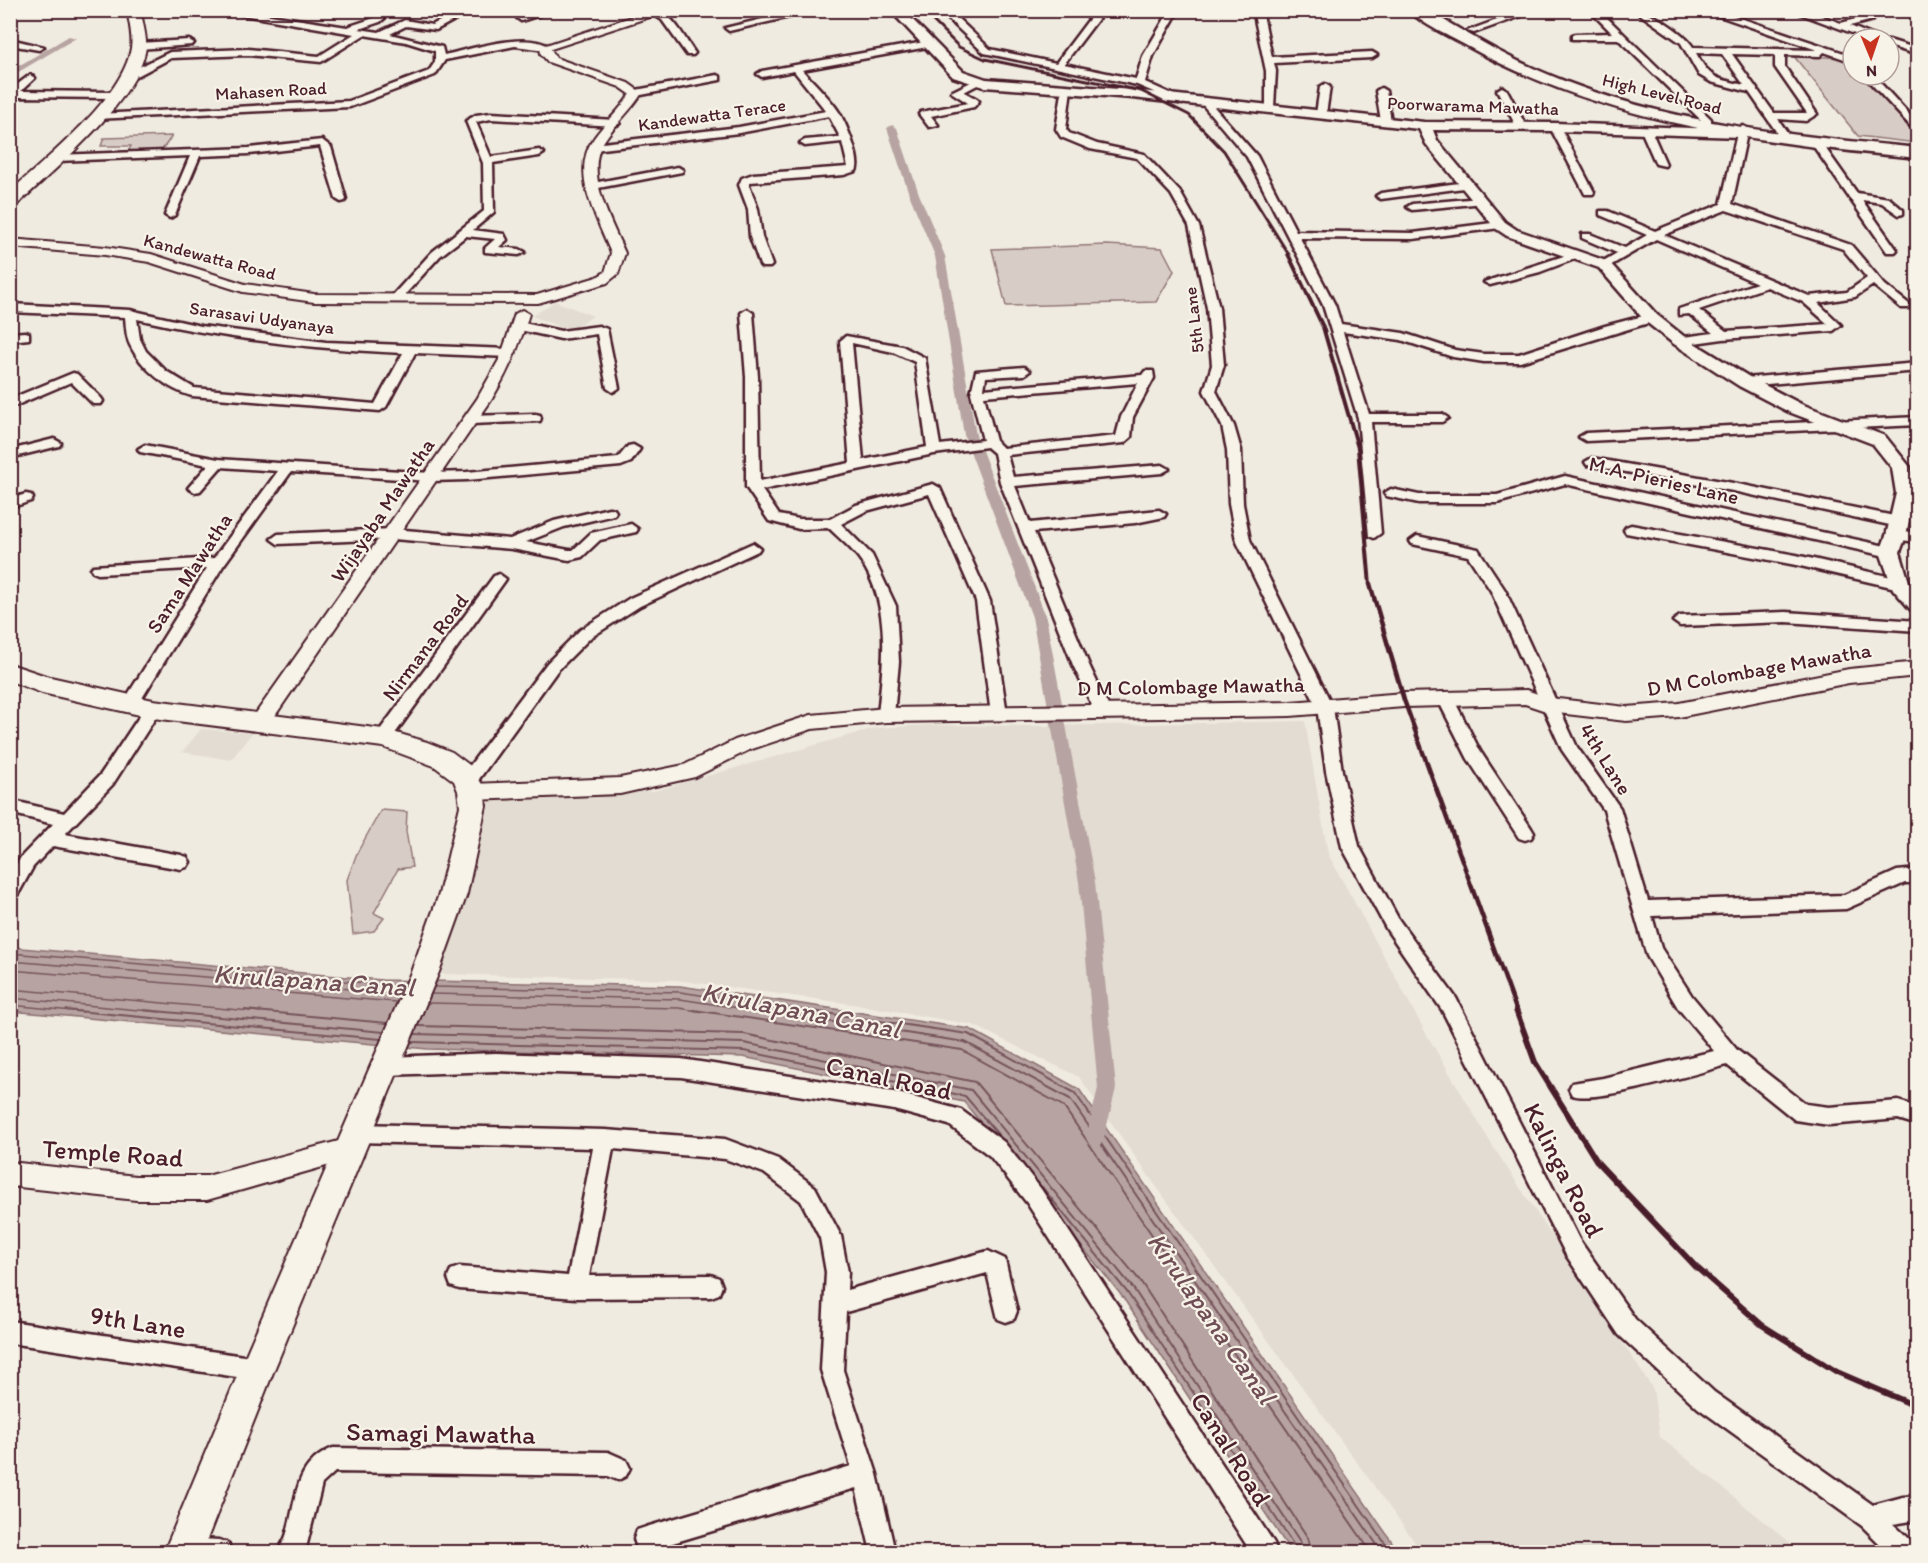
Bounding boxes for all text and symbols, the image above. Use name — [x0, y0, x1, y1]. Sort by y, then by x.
north arrow — [1841, 27, 1901, 87]
text: N — [1866, 62, 1877, 81]
street label: High Level Road — [1600, 69, 1724, 120]
street label: Mahasen Road — [215, 77, 327, 105]
street label: Poorwarama Mawatha — [1387, 92, 1559, 120]
street label: Kandewatta Terace — [637, 94, 787, 136]
street label: Kandewatta Road — [141, 229, 279, 285]
street label: 5th Lane — [1179, 286, 1209, 354]
street label: Sarasavi Udyanaya — [188, 297, 336, 339]
street label: Wijayaba Mawatha — [325, 433, 439, 587]
street label: M.A. Pieries Lane — [1587, 451, 1741, 509]
street label: Sama Mawatha — [141, 508, 237, 638]
street label: Nirmana Road — [377, 588, 474, 706]
street label: D M Colombage Mawatha — [1645, 637, 1873, 701]
street label: D M Colombage Mawatha — [1077, 672, 1305, 700]
street label: 4th Lane — [1574, 719, 1638, 799]
water label: Kirulapana Canal — [212, 957, 418, 1004]
water label: Kirulapana Canal — [699, 975, 905, 1046]
street label: Canal Road — [823, 1049, 955, 1107]
street label: Kalinga Road — [1516, 1097, 1612, 1243]
street label: Temple Road — [41, 1132, 185, 1174]
water label: Kirulapana Canal — [1141, 1226, 1285, 1412]
street label: 9th Lane — [88, 1299, 188, 1345]
street label: Canal Road — [1184, 1386, 1278, 1512]
street label: Samagi Mawatha — [346, 1415, 537, 1451]

